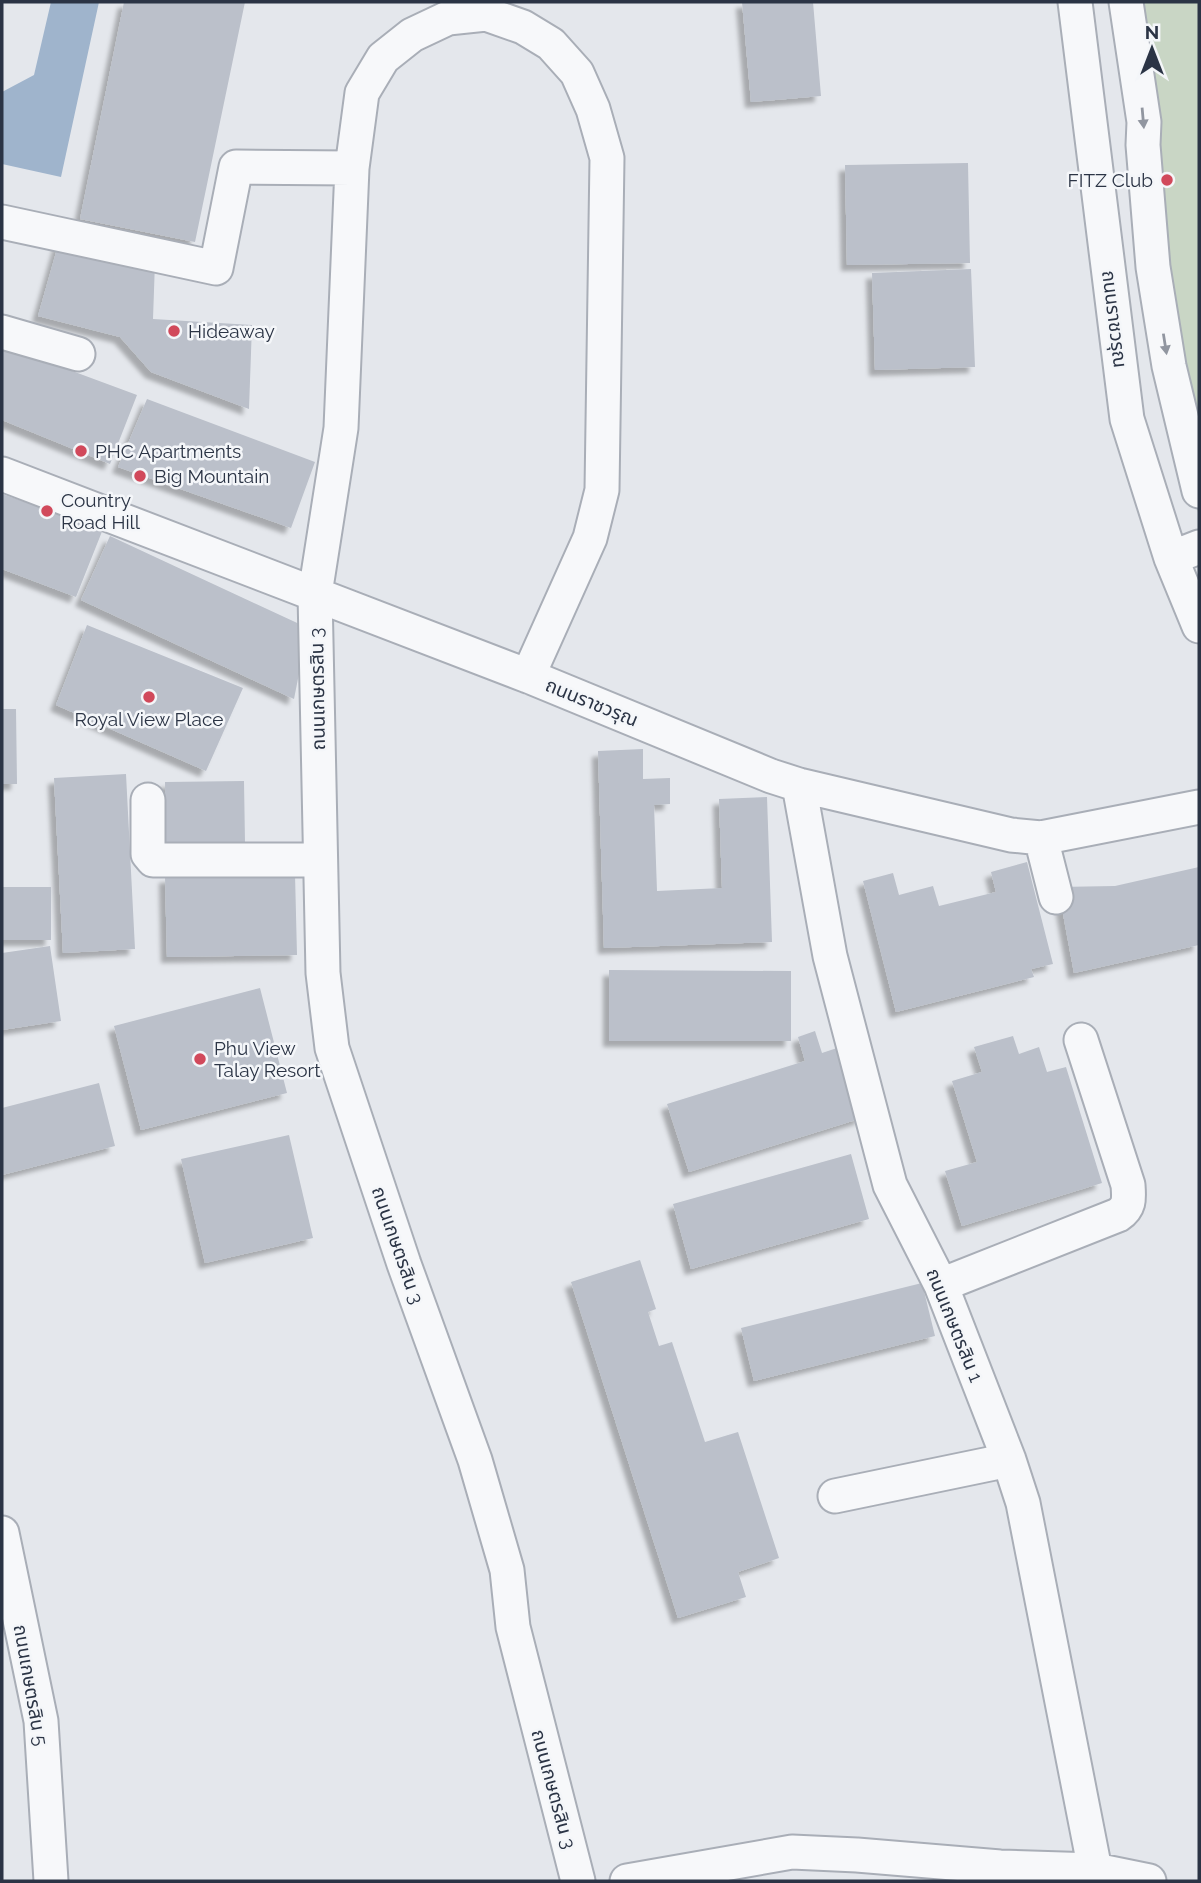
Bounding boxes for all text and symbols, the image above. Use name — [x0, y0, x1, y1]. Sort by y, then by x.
north arrow — [1117, 14, 1187, 84]
text: N — [1145, 21, 1159, 43]
one-way arrow — [1138, 107, 1149, 129]
place label: FITZ Club — [1067, 169, 1153, 191]
marker: FITZ Club — [1159, 172, 1175, 188]
street label: ถนนราชวรุณ — [1097, 269, 1132, 369]
place label: Hideaway — [188, 320, 275, 342]
marker: Hideaway — [166, 323, 182, 339]
one-way arrow — [1160, 333, 1171, 355]
place label: PHC Apartments — [95, 440, 241, 462]
marker: PHC Apartments — [73, 443, 89, 459]
place label: Big Mountain — [154, 465, 269, 487]
marker: Big Mountain — [132, 468, 148, 484]
place label: Country Road Hill — [61, 489, 141, 533]
marker: Country Road Hill — [39, 503, 55, 519]
street label: ถนนเกษตรสิน 3 — [305, 627, 329, 751]
street label: ถนนราชวรุณ — [542, 673, 642, 731]
marker: Royal View Place — [141, 689, 157, 705]
place label: Royal View Place — [75, 708, 223, 730]
place label: Phu View Talay Resort — [214, 1037, 321, 1081]
marker: Phu View Talay Resort — [192, 1051, 208, 1067]
street label: ถนนเกษตรสิน 3 — [368, 1183, 428, 1307]
street label: ถนนเกษตรสิน 1 — [922, 1265, 988, 1385]
street label: ถนนเกษตรสิน 5 — [9, 1623, 53, 1747]
street label: ถนนเกษตรสิน 3 — [527, 1727, 581, 1851]

